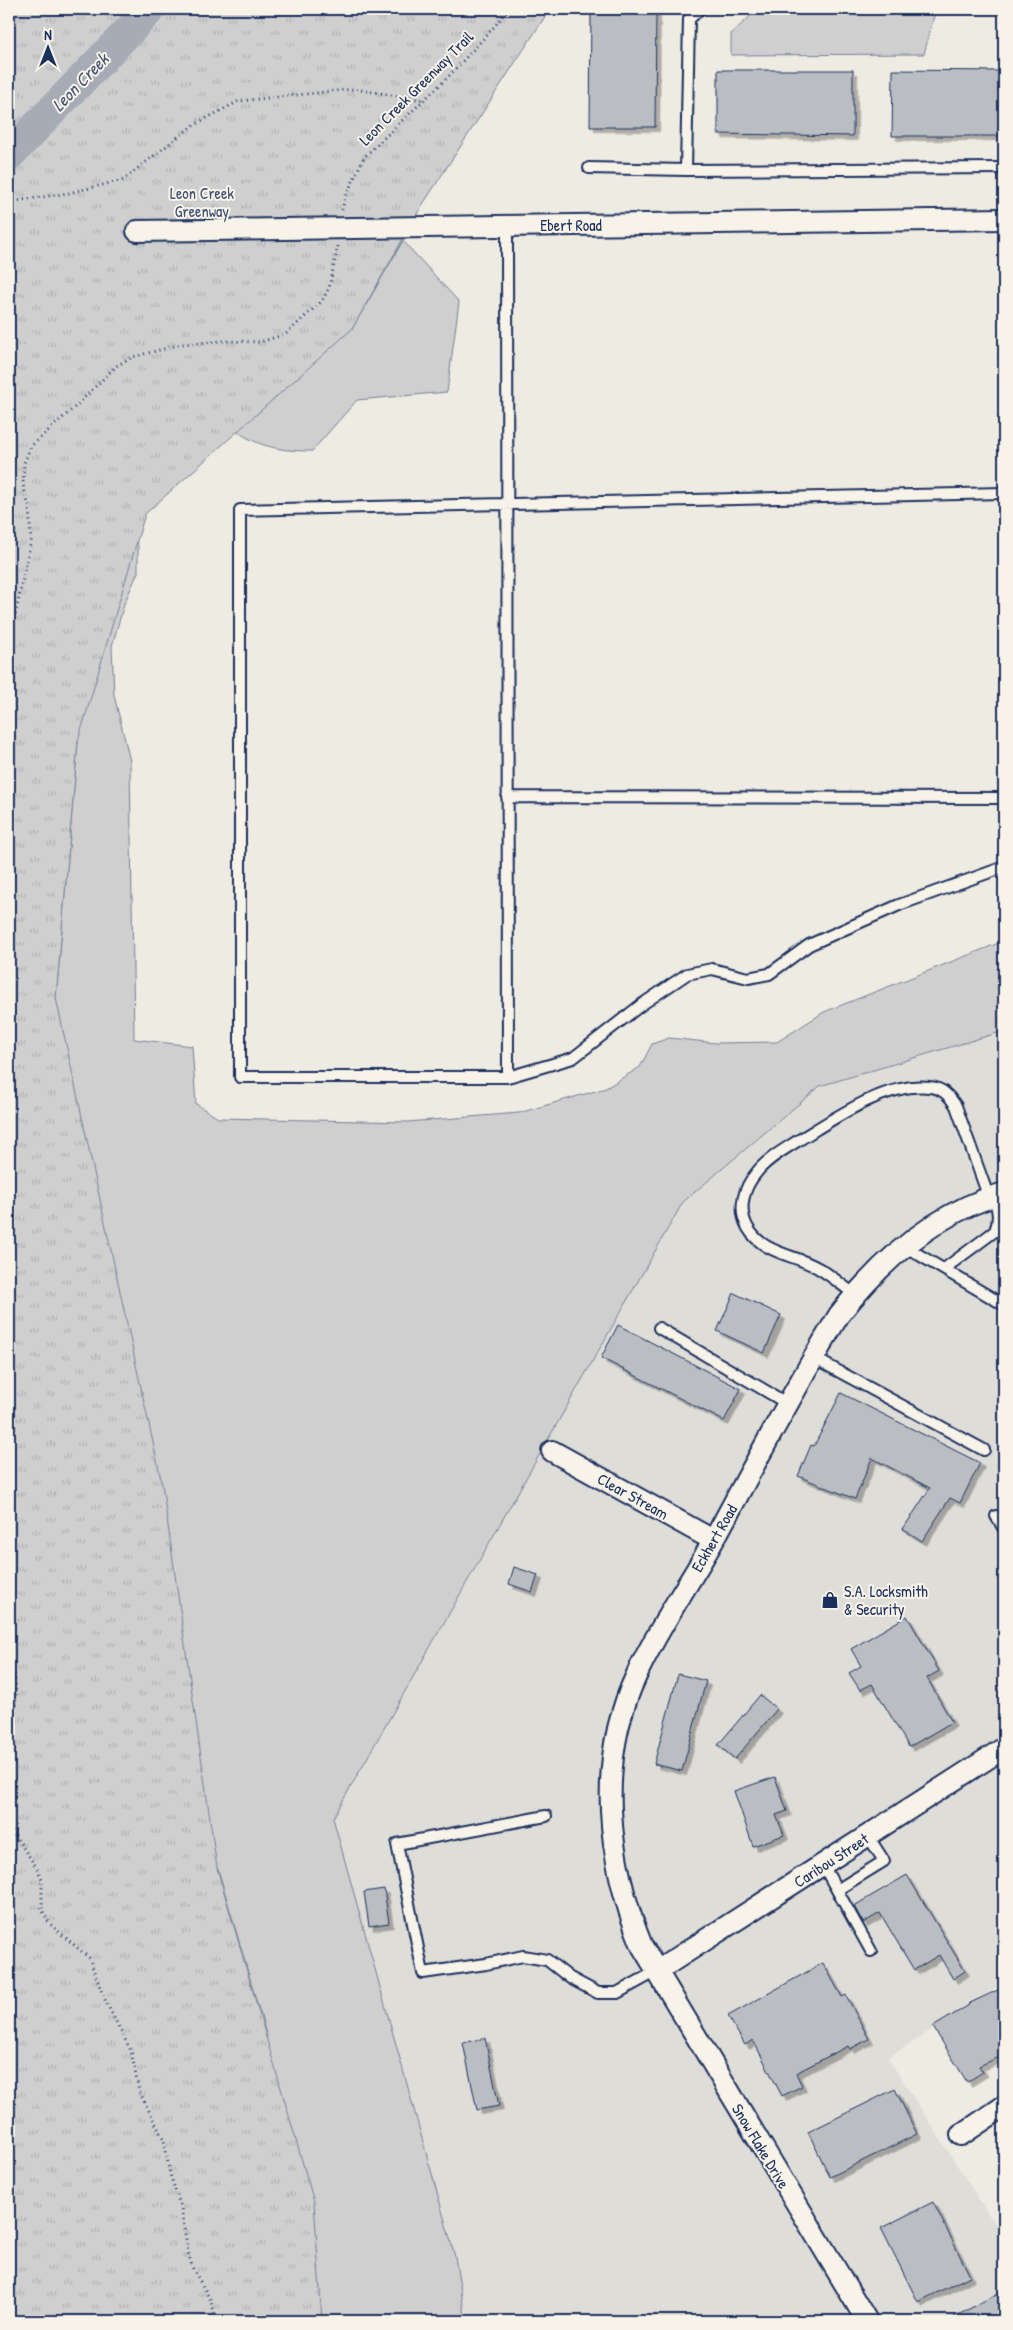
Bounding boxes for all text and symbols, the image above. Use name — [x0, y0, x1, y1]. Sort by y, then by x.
north arrow — [22, 22, 72, 72]
text: N — [44, 25, 52, 44]
street label: Leon Creek Greenway Trail — [354, 25, 479, 150]
water label: Leon Creek — [46, 46, 115, 117]
park label: Leon Creek Greenway — [170, 182, 234, 222]
street label: Ebert Road — [540, 214, 602, 236]
street label: Clear Stream — [594, 1467, 673, 1525]
street label: Eckhert Road — [686, 1500, 742, 1576]
place label: S.A. Locksmith & Security — [844, 1580, 928, 1620]
shop icon: S.A. Locksmith & Security — [820, 1590, 840, 1610]
street label: Caribou Street — [789, 1827, 873, 1892]
street label: Snow Flake Drive — [727, 2099, 795, 2193]

